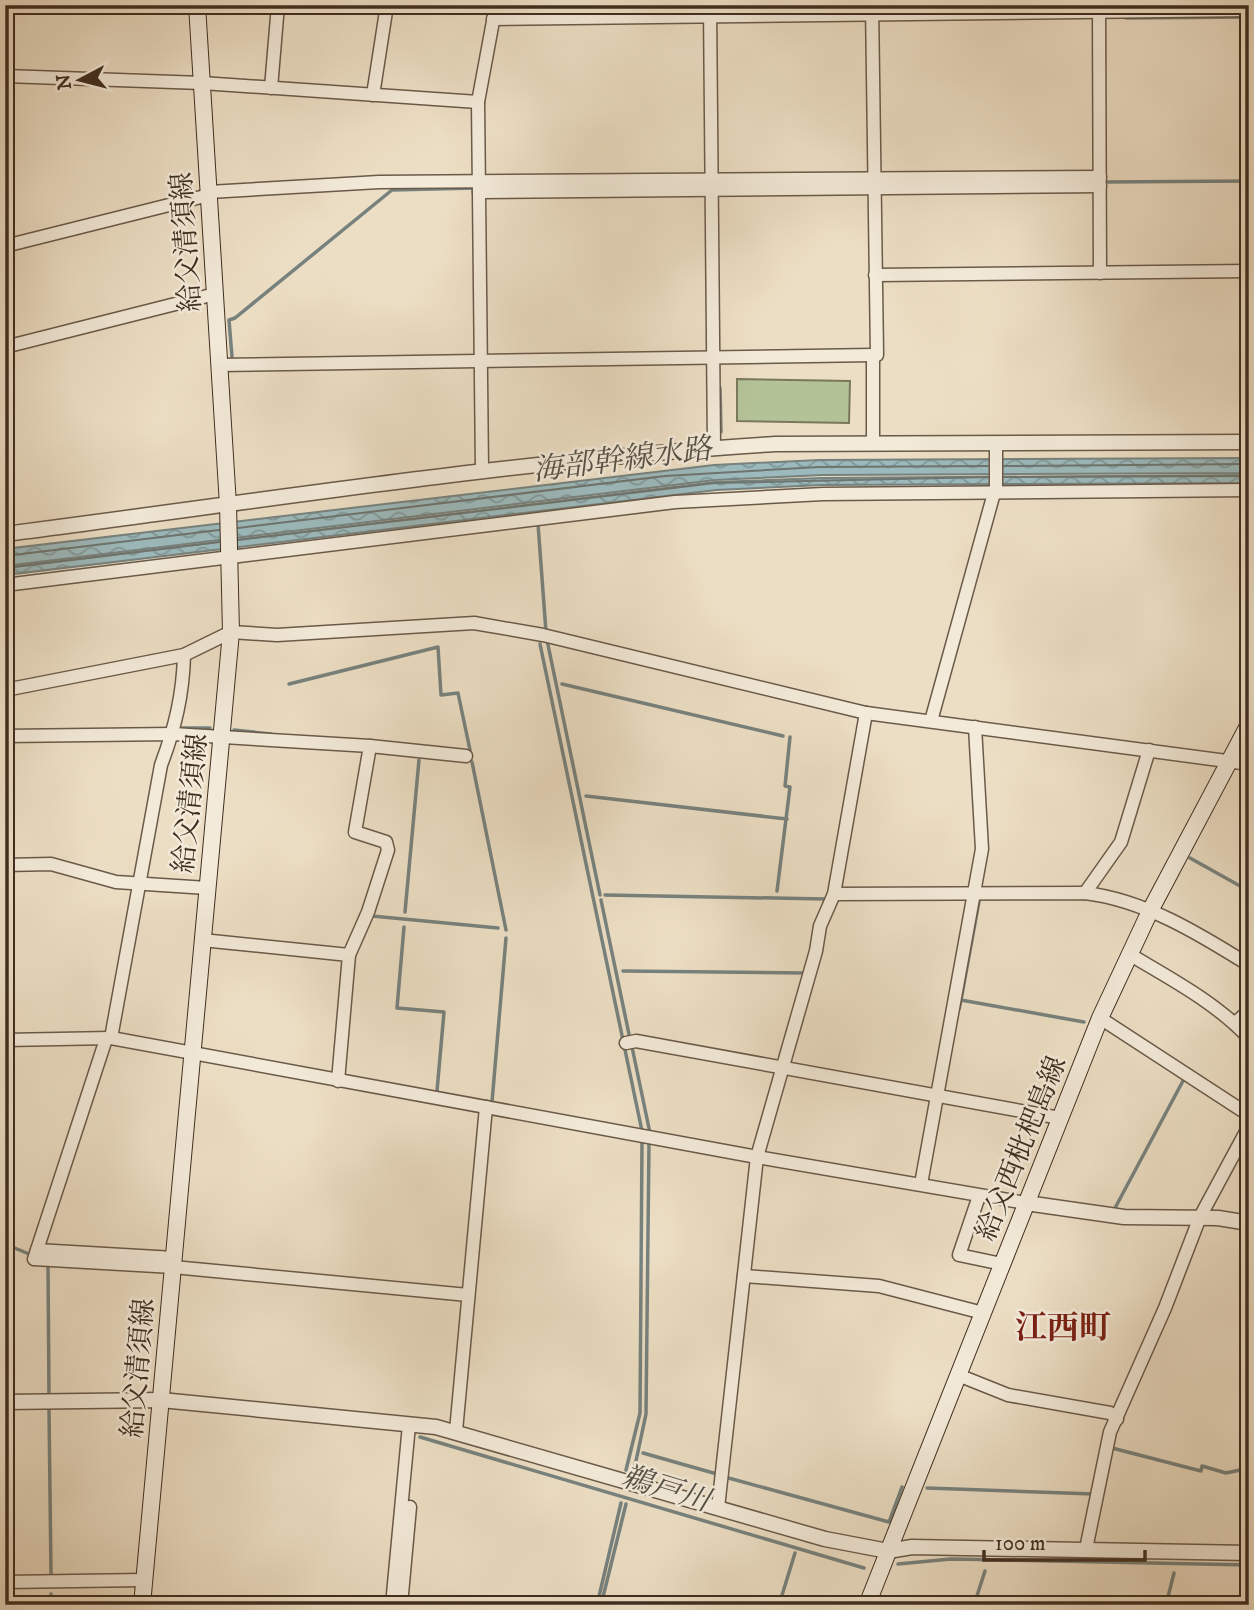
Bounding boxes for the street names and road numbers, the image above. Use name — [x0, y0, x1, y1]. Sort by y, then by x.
street label: 給父清須線 — [164, 171, 209, 313]
street label: 給父清須線 — [166, 732, 215, 875]
street label: 給父西枇杷島線 — [968, 1051, 1074, 1246]
street label: 給父清須線 — [115, 1297, 162, 1439]

